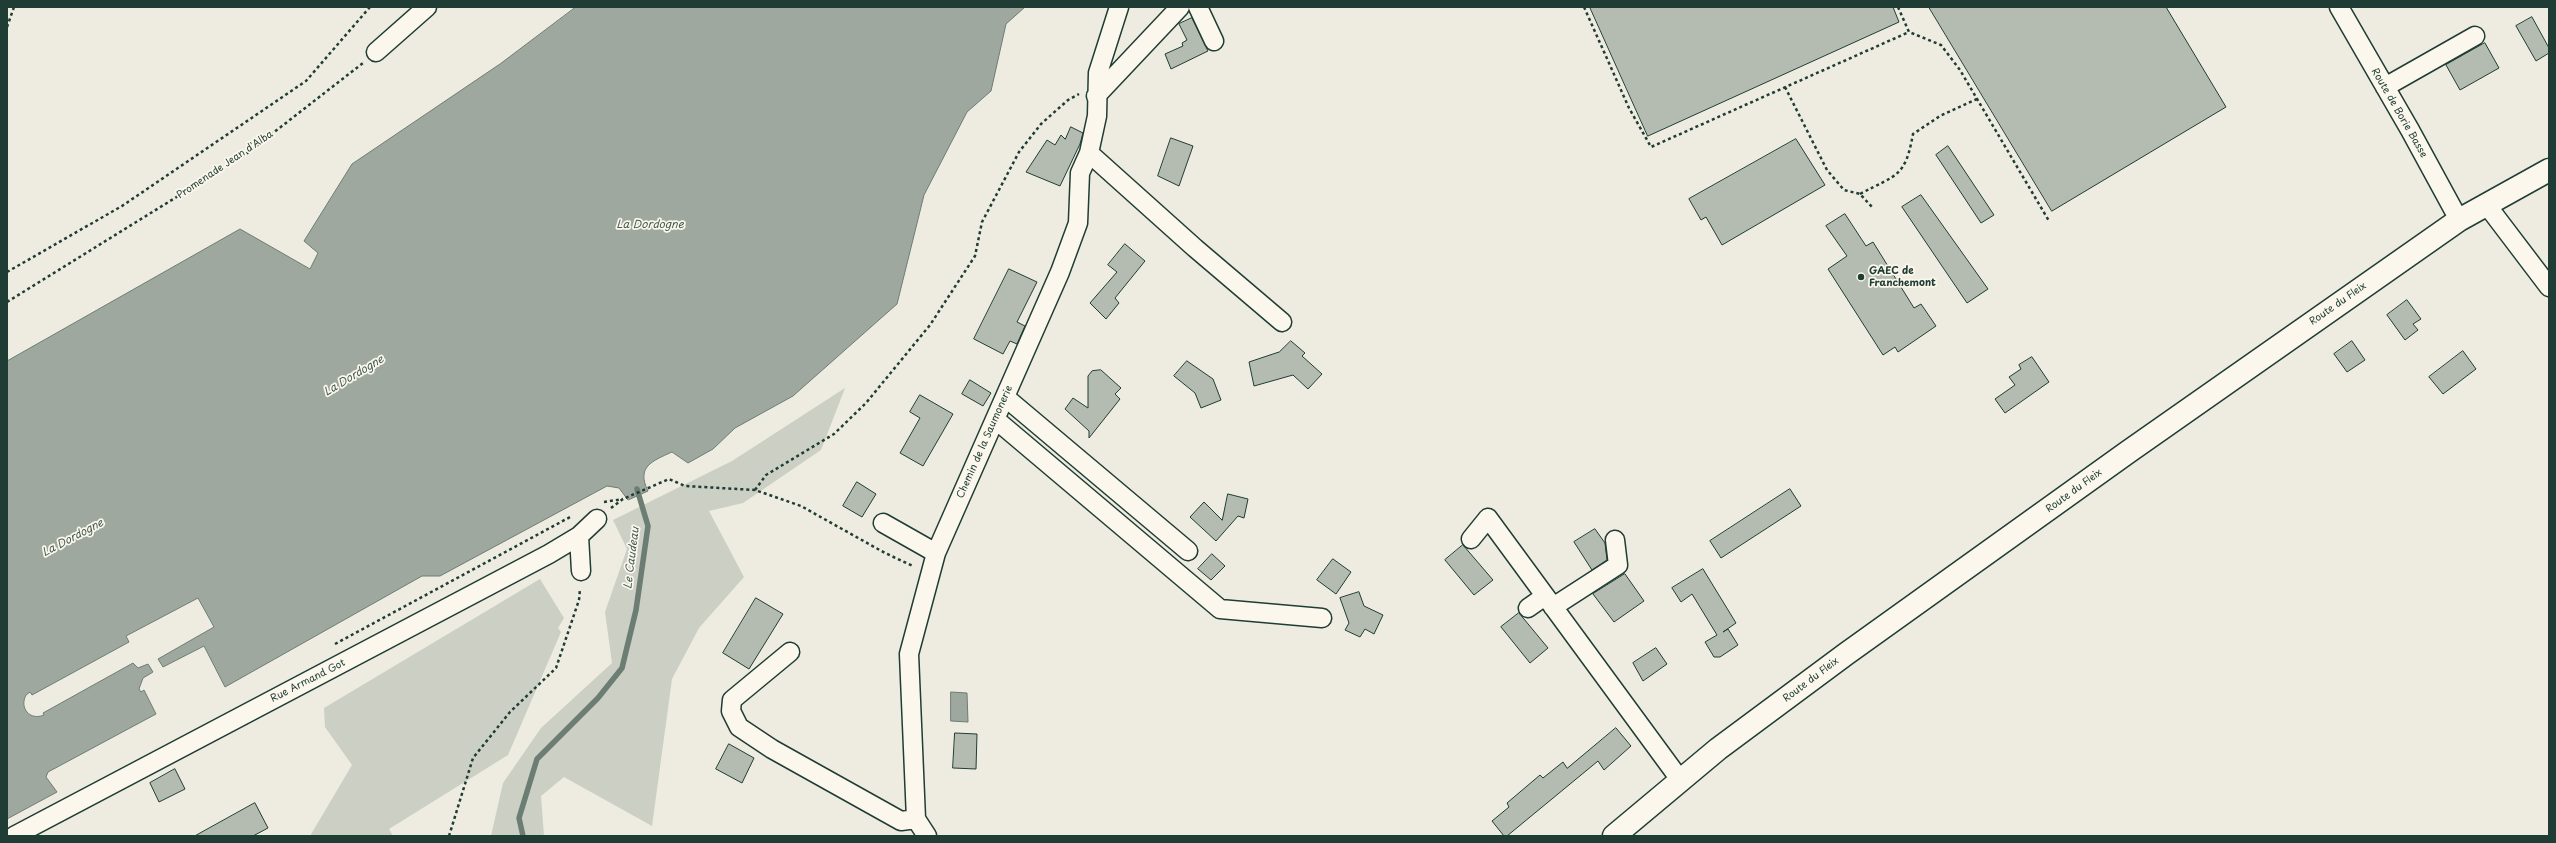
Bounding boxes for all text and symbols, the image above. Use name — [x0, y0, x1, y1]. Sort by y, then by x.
street label: Route de Borie Basse — [2368, 66, 2430, 160]
street label: Promenade Jean d'Alba — [175, 128, 275, 202]
water label: La Dordogne — [616, 218, 684, 232]
place label: GAEC de Franchemont — [1869, 265, 1936, 288]
marker: GAEC de Franchemont — [1856, 272, 1866, 282]
street label: Route du Fleix — [2307, 280, 2369, 328]
water label: La Dordogne — [322, 353, 386, 399]
street label: Chemin de la Saumonerie — [955, 384, 1015, 500]
street label: Route du Fleix — [2044, 467, 2104, 515]
water label: La Dordogne — [40, 516, 106, 560]
water label: Le Caudeau — [622, 526, 642, 590]
street label: Route du Fleix — [1781, 655, 1841, 705]
street label: Rue Armand Got — [269, 657, 347, 705]

